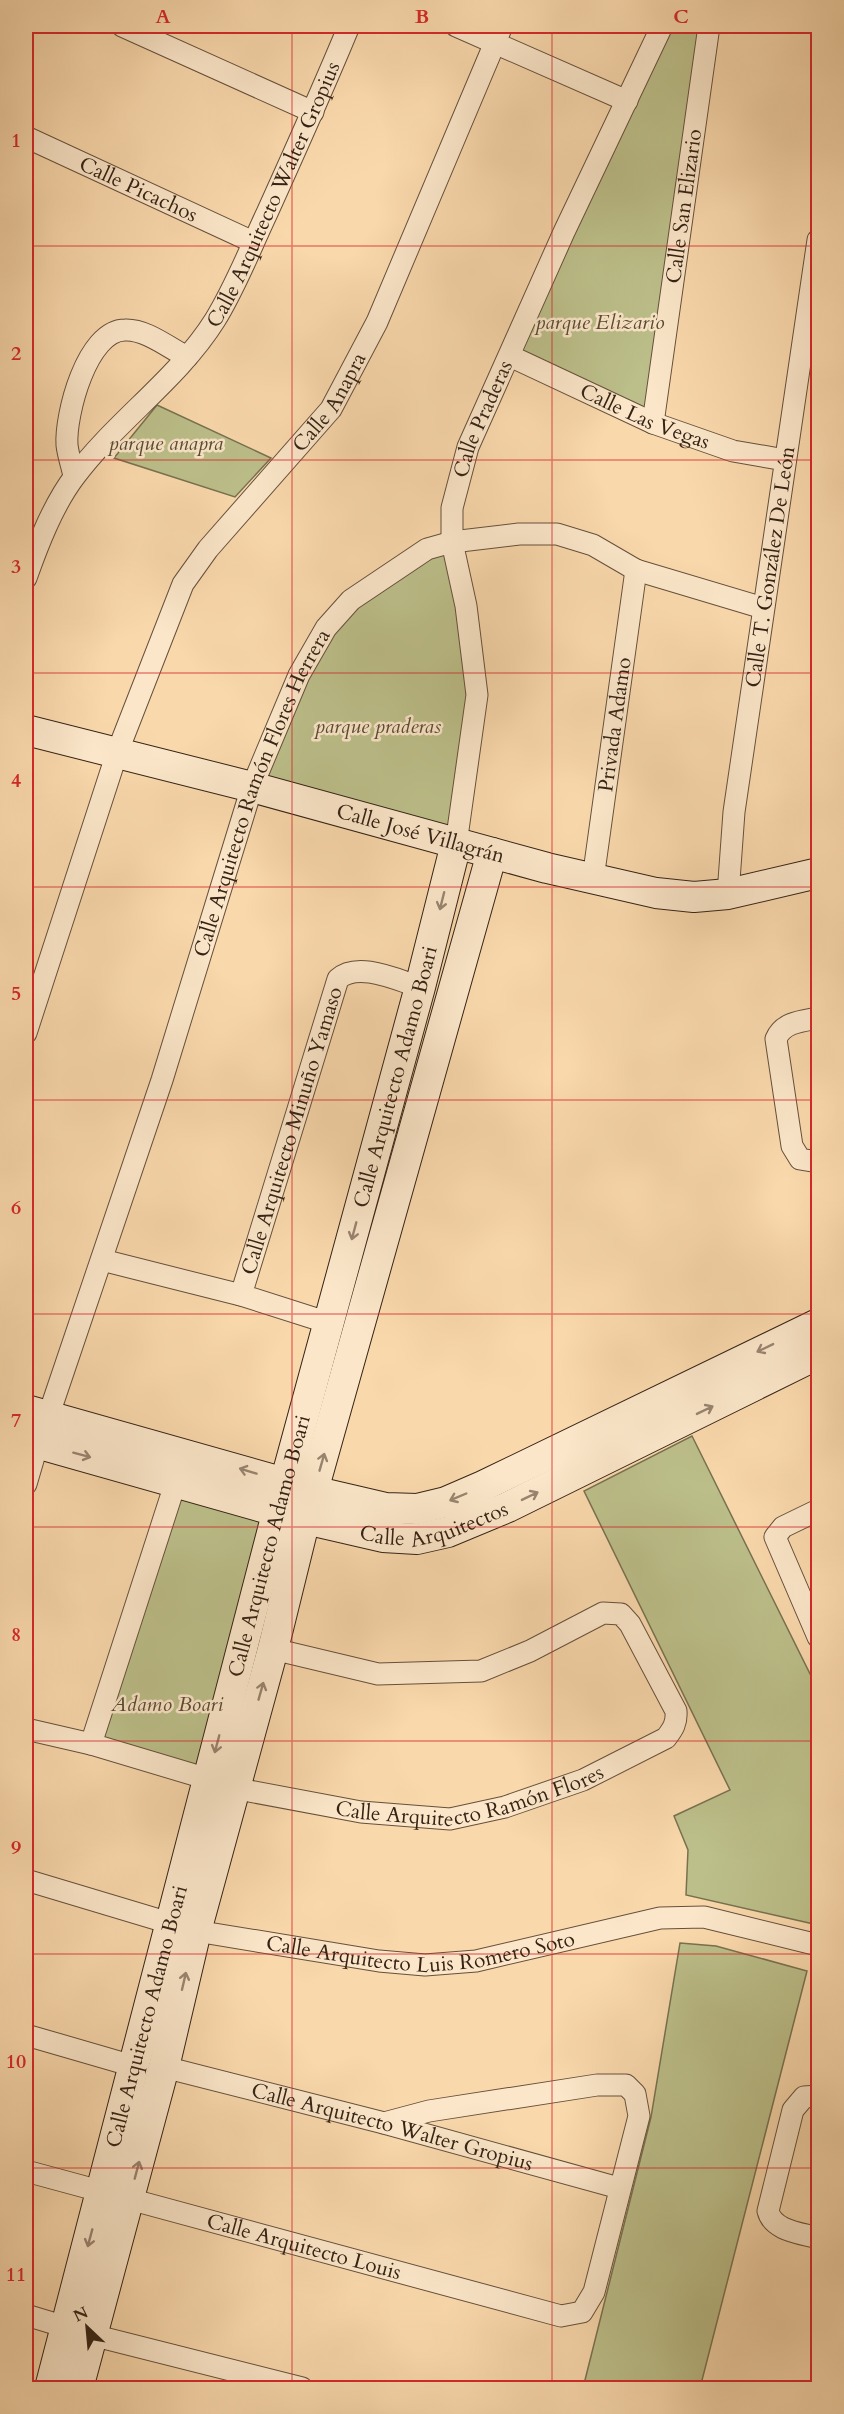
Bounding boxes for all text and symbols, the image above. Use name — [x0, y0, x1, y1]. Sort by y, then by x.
text: A — [155, 3, 171, 30]
text: B — [415, 3, 429, 30]
text: C — [673, 3, 689, 30]
street label: Calle Arquitecto Walter Gropius — [199, 57, 347, 333]
text: 1 — [11, 127, 21, 154]
street label: Calle San Elizario — [658, 127, 709, 285]
street label: Calle Picachos — [75, 149, 202, 229]
park label: parque Elizario — [534, 308, 665, 337]
text: 2 — [11, 340, 21, 367]
street label: Calle Anapra — [285, 347, 373, 458]
street label: Calle Praderas — [446, 356, 519, 481]
street label: Calle Las Vegas — [575, 376, 714, 456]
park label: parque anapra — [107, 429, 223, 458]
street label: Calle T. González De León — [738, 444, 802, 689]
text: 3 — [11, 553, 21, 580]
street label: Calle Arquitecto Ramón Flores Herrera — [186, 624, 337, 960]
street label: Privada Adamo — [591, 655, 638, 794]
park label: parque praderas — [313, 712, 441, 741]
text: 4 — [11, 767, 21, 794]
street label: Calle José Villagrán — [333, 796, 508, 870]
one-way arrow — [435, 891, 447, 910]
street label: Calle Arquitecto Adamo Boari — [346, 943, 444, 1211]
text: 5 — [11, 980, 21, 1007]
street label: Calle Arquitecto Minuño Yamaso — [234, 983, 349, 1278]
text: 6 — [11, 1194, 21, 1221]
one-way arrow — [348, 1221, 359, 1240]
one-way arrow — [757, 1343, 775, 1355]
one-way arrow — [696, 1404, 714, 1415]
text: 7 — [11, 1407, 21, 1434]
street label: Calle Arquitecto Adamo Boari — [221, 1412, 317, 1680]
one-way arrow — [72, 1450, 91, 1461]
one-way arrow — [317, 1453, 328, 1472]
one-way arrow — [239, 1465, 258, 1476]
one-way arrow — [521, 1489, 539, 1501]
one-way arrow — [449, 1492, 467, 1503]
street label: Calle Arquitectos — [357, 1494, 512, 1555]
text: 8 — [11, 1621, 21, 1648]
one-way arrow — [256, 1682, 267, 1701]
park label: Adamo Boari — [110, 1690, 223, 1719]
one-way arrow — [211, 1734, 223, 1753]
street label: Calle Arquitecto Ramón Flores — [333, 1758, 608, 1834]
text: 9 — [11, 1834, 21, 1861]
street label: Calle Arquitecto Adamo Boari — [99, 1882, 195, 2151]
street label: Calle Arquitecto Luis Romero Soto — [264, 1924, 578, 1980]
one-way arrow — [179, 1971, 191, 1990]
text: 10 — [6, 2048, 26, 2075]
street label: Calle Arquitecto Walter Gropius — [249, 2075, 536, 2178]
one-way arrow — [132, 2161, 143, 2180]
street label: Calle Arquitecto Louis — [204, 2206, 404, 2287]
one-way arrow — [83, 2228, 95, 2247]
text: 11 — [6, 2261, 26, 2288]
north arrow — [57, 2297, 117, 2357]
text: N — [70, 2301, 92, 2327]

